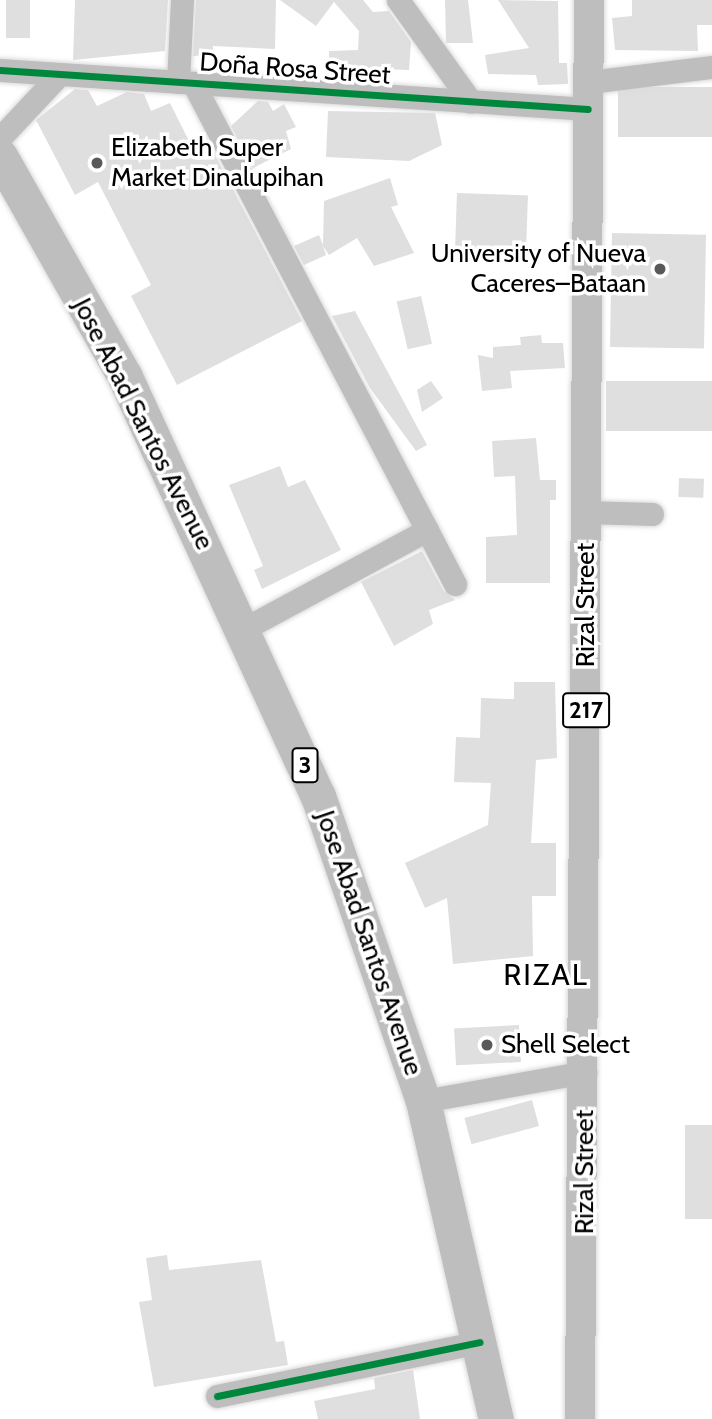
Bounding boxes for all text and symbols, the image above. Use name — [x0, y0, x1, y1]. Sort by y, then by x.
street label: Doña Rosa Street — [198, 47, 392, 91]
place label: Elizabeth Super Market Dinalupihan — [111, 132, 324, 194]
marker: Elizabeth Super Market Dinalupihan — [89, 155, 105, 171]
place label: University of Nueva Caceres–Bataan — [431, 238, 646, 300]
marker: University of Nueva Caceres–Bataan — [652, 261, 668, 277]
street label: Jose Abad Santos Avenue — [66, 293, 220, 555]
street label: Rizal Street — [570, 543, 602, 667]
road number: 217 — [562, 690, 610, 730]
road number: 3 — [291, 744, 319, 786]
street label: Jose Abad Santos Avenue — [309, 807, 429, 1079]
district label: RIZAL — [504, 957, 588, 993]
place label: Shell Select — [501, 1029, 630, 1061]
marker: Shell Select — [479, 1037, 495, 1053]
street label: Rizal Street — [569, 1110, 601, 1234]

